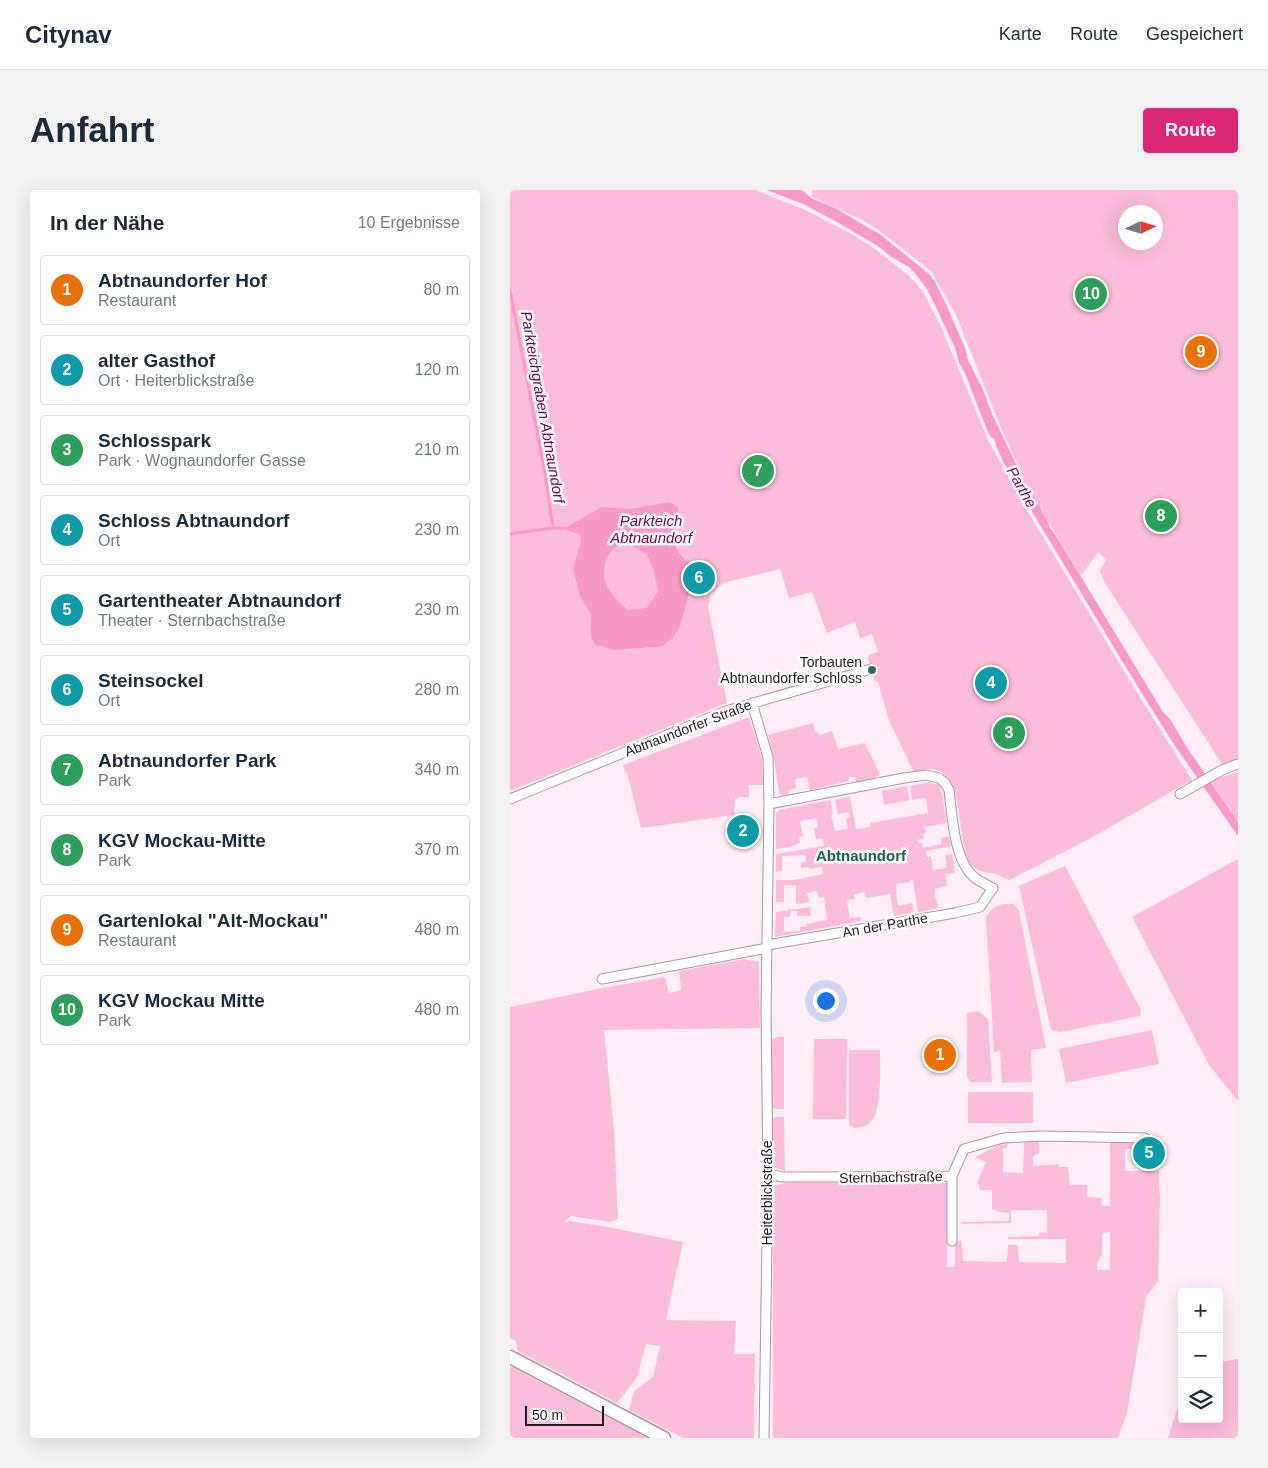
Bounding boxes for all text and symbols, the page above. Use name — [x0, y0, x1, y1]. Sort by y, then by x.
text: Citynav — [25, 21, 112, 48]
text: Karte — [999, 24, 1042, 44]
text: Route — [1070, 24, 1118, 44]
text: Gespeichert — [1146, 24, 1243, 44]
button: Route — [1143, 108, 1238, 153]
text: Anfahrt — [30, 110, 154, 149]
north arrow — [1118, 205, 1163, 250]
text: In der Nähe — [50, 211, 164, 234]
text: 10 Ergebnisse — [358, 214, 460, 231]
text: Abtnaundorfer Hof — [98, 270, 267, 291]
pin: 10 — [1075, 275, 1107, 313]
text: 1 — [63, 281, 71, 298]
text: 80 m — [423, 281, 459, 298]
text: Restaurant — [98, 292, 176, 309]
water label: Parkteichgraben Abtnaundorf — [518, 310, 569, 506]
pin: 9 — [1185, 333, 1217, 371]
text: alter Gasthof — [98, 350, 215, 371]
text: 2 — [63, 361, 71, 378]
text: 120 m — [415, 361, 459, 378]
text: Ort · Heiterblickstraße — [98, 372, 254, 389]
text: Schlosspark — [98, 430, 211, 451]
text: 3 — [63, 441, 71, 458]
text: 210 m — [415, 441, 459, 458]
text: Park · Wognaundorfer Gasse — [98, 452, 306, 469]
pin: 7 — [742, 452, 774, 490]
water label: Parthe — [1004, 464, 1040, 510]
pin: 8 — [1145, 497, 1177, 535]
text: Schloss Abtnaundorf — [98, 510, 289, 531]
water label: Parkteich Abtnaundorf — [609, 512, 694, 546]
text: 4 — [63, 521, 71, 538]
text: 230 m — [415, 521, 459, 538]
text: Ort — [98, 532, 120, 549]
pin: 6 — [683, 559, 715, 597]
text: Gartentheater Abtnaundorf — [98, 590, 341, 611]
text: 5 — [63, 601, 71, 618]
text: 230 m — [415, 601, 459, 618]
text: Theater · Sternbachstraße — [98, 612, 286, 629]
place label: Torbauten Abtnaundorfer Schloss — [720, 654, 862, 686]
marker: Torbauten Abtnaundorfer Schloss — [866, 664, 878, 676]
pin: 4 — [975, 664, 1007, 702]
text: Steinsockel — [98, 670, 204, 691]
text: 6 — [63, 681, 71, 698]
text: 280 m — [415, 681, 459, 698]
text: Ort — [98, 692, 120, 709]
street label: Abtnaundorfer Straße — [622, 696, 754, 760]
pin: 3 — [993, 714, 1025, 752]
text: Abtnaundorfer Park — [98, 750, 276, 771]
text: 7 — [63, 761, 71, 778]
text: 340 m — [415, 761, 459, 778]
text: Park — [98, 772, 131, 789]
pin: 2 — [727, 812, 759, 850]
text: KGV Mockau-Mitte — [98, 830, 266, 851]
text: 8 — [63, 841, 71, 858]
text: 370 m — [415, 841, 459, 858]
district label: Abtnaundorf — [816, 847, 907, 864]
text: Park — [98, 852, 131, 869]
text: Gartenlokal "Alt-Mockau" — [98, 910, 328, 931]
street label: An der Parthe — [841, 910, 929, 940]
text: 9 — [63, 921, 71, 938]
text: 480 m — [415, 921, 459, 938]
text: Restaurant — [98, 932, 176, 949]
your location — [813, 988, 839, 1014]
text: KGV Mockau Mitte — [98, 990, 265, 1011]
text: 10 — [58, 1001, 76, 1018]
text: 480 m — [415, 1001, 459, 1018]
text: Park — [98, 1012, 131, 1029]
pin: 1 — [924, 1036, 956, 1074]
pin: 5 — [1133, 1134, 1165, 1172]
street label: Heiterblickstraße — [759, 1140, 775, 1246]
street label: Sternbachstraße — [839, 1168, 943, 1186]
map controls — [1178, 1288, 1223, 1423]
button: + — [1178, 1288, 1223, 1333]
button: − — [1178, 1333, 1223, 1378]
button: layers — [1178, 1378, 1223, 1423]
scale bar — [525, 1403, 604, 1426]
text: 50 m — [532, 1407, 563, 1423]

